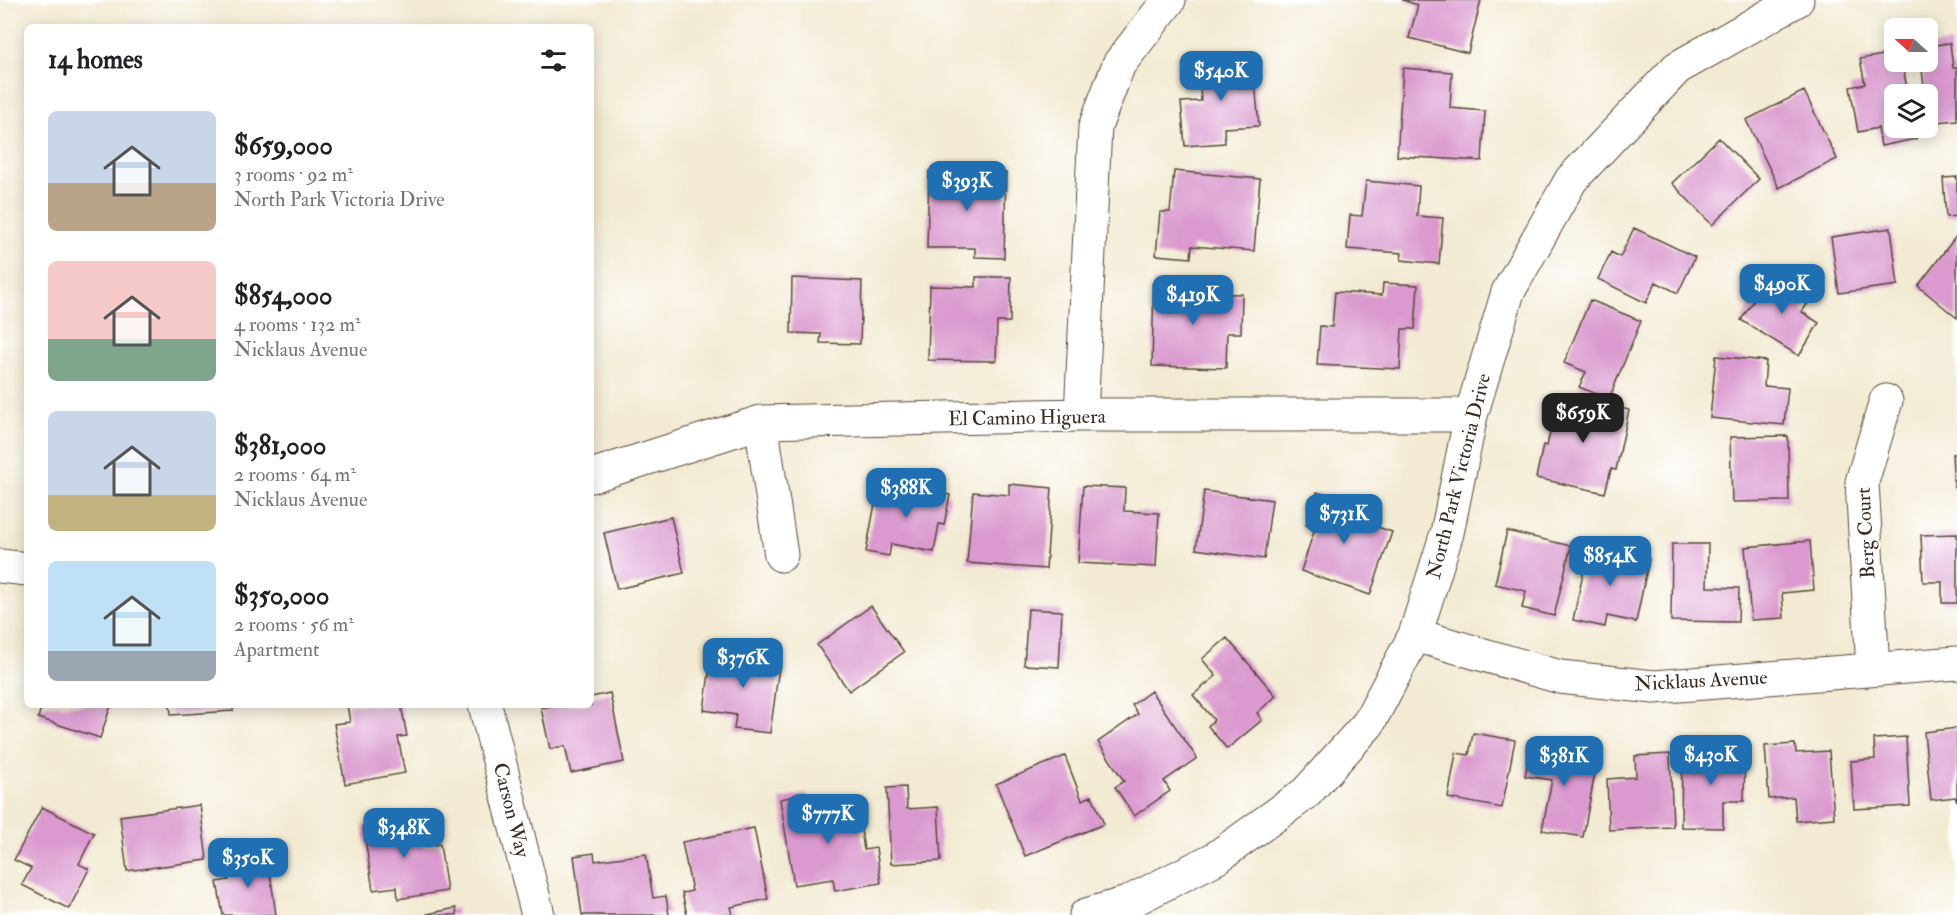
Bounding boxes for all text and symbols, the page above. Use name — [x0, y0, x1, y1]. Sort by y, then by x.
north arrow — [1884, 18, 1938, 72]
map controls — [1884, 18, 1938, 138]
text: 14 homes — [48, 44, 143, 76]
icon: filters — [537, 44, 570, 77]
pin: $540K — [1179, 51, 1263, 102]
text: $540K — [1194, 58, 1248, 83]
button: layers — [1884, 84, 1938, 138]
text: $659,000 — [234, 130, 333, 162]
icon: home — [96, 135, 168, 207]
pin: $393K — [925, 161, 1009, 212]
text: 3 rooms · 92 m² — [234, 162, 353, 187]
text: $393K — [942, 168, 992, 193]
text: North Park Victoria Drive — [234, 187, 445, 212]
pin: $490K — [1740, 264, 1824, 315]
text: $490K — [1754, 271, 1810, 296]
pin: $419K — [1151, 275, 1235, 326]
text: $854,000 — [234, 280, 332, 312]
text: $419K — [1166, 282, 1220, 307]
icon: home — [96, 285, 168, 357]
text: 4 rooms · 132 m² — [234, 312, 361, 337]
text: Nicklaus Avenue — [234, 337, 367, 362]
street label: North Park Victoria Drive — [1421, 371, 1496, 581]
pin: $659K — [1541, 393, 1625, 444]
text: $659K — [1556, 400, 1610, 425]
street label: El Camino Higuera — [948, 404, 1107, 431]
text: $381,000 — [234, 430, 326, 462]
icon: home — [96, 435, 168, 507]
text: 2 rooms · 64 m² — [234, 462, 356, 487]
pin: $388K — [864, 468, 948, 519]
text: $388K — [880, 475, 932, 500]
street label: Berg Court — [1851, 486, 1880, 579]
text: Nicklaus Avenue — [234, 487, 367, 512]
pin: $731K — [1302, 494, 1386, 545]
text: $731K — [1319, 501, 1369, 526]
pin: $854K — [1568, 536, 1652, 587]
text: $854K — [1583, 543, 1637, 568]
text: $350,000 — [234, 580, 329, 612]
icon: home — [96, 585, 168, 657]
text: 2 rooms · 56 m² — [234, 612, 354, 637]
text: Apartment — [234, 637, 319, 662]
pin: $376K — [701, 638, 785, 689]
text: $376K — [717, 645, 769, 670]
street label: Nicklaus Avenue — [1634, 665, 1768, 696]
pin: $430K — [1669, 735, 1753, 786]
pin: $381K — [1522, 736, 1606, 787]
text: $430K — [1684, 742, 1738, 767]
text: $381K — [1539, 743, 1589, 768]
street label: Carson Way — [488, 760, 536, 861]
pin: $777K — [786, 794, 870, 845]
text: $777K — [802, 801, 854, 826]
pin: $348K — [362, 808, 446, 859]
text: $348K — [377, 815, 431, 840]
pin: $350K — [206, 838, 290, 889]
text: $350K — [222, 845, 274, 870]

